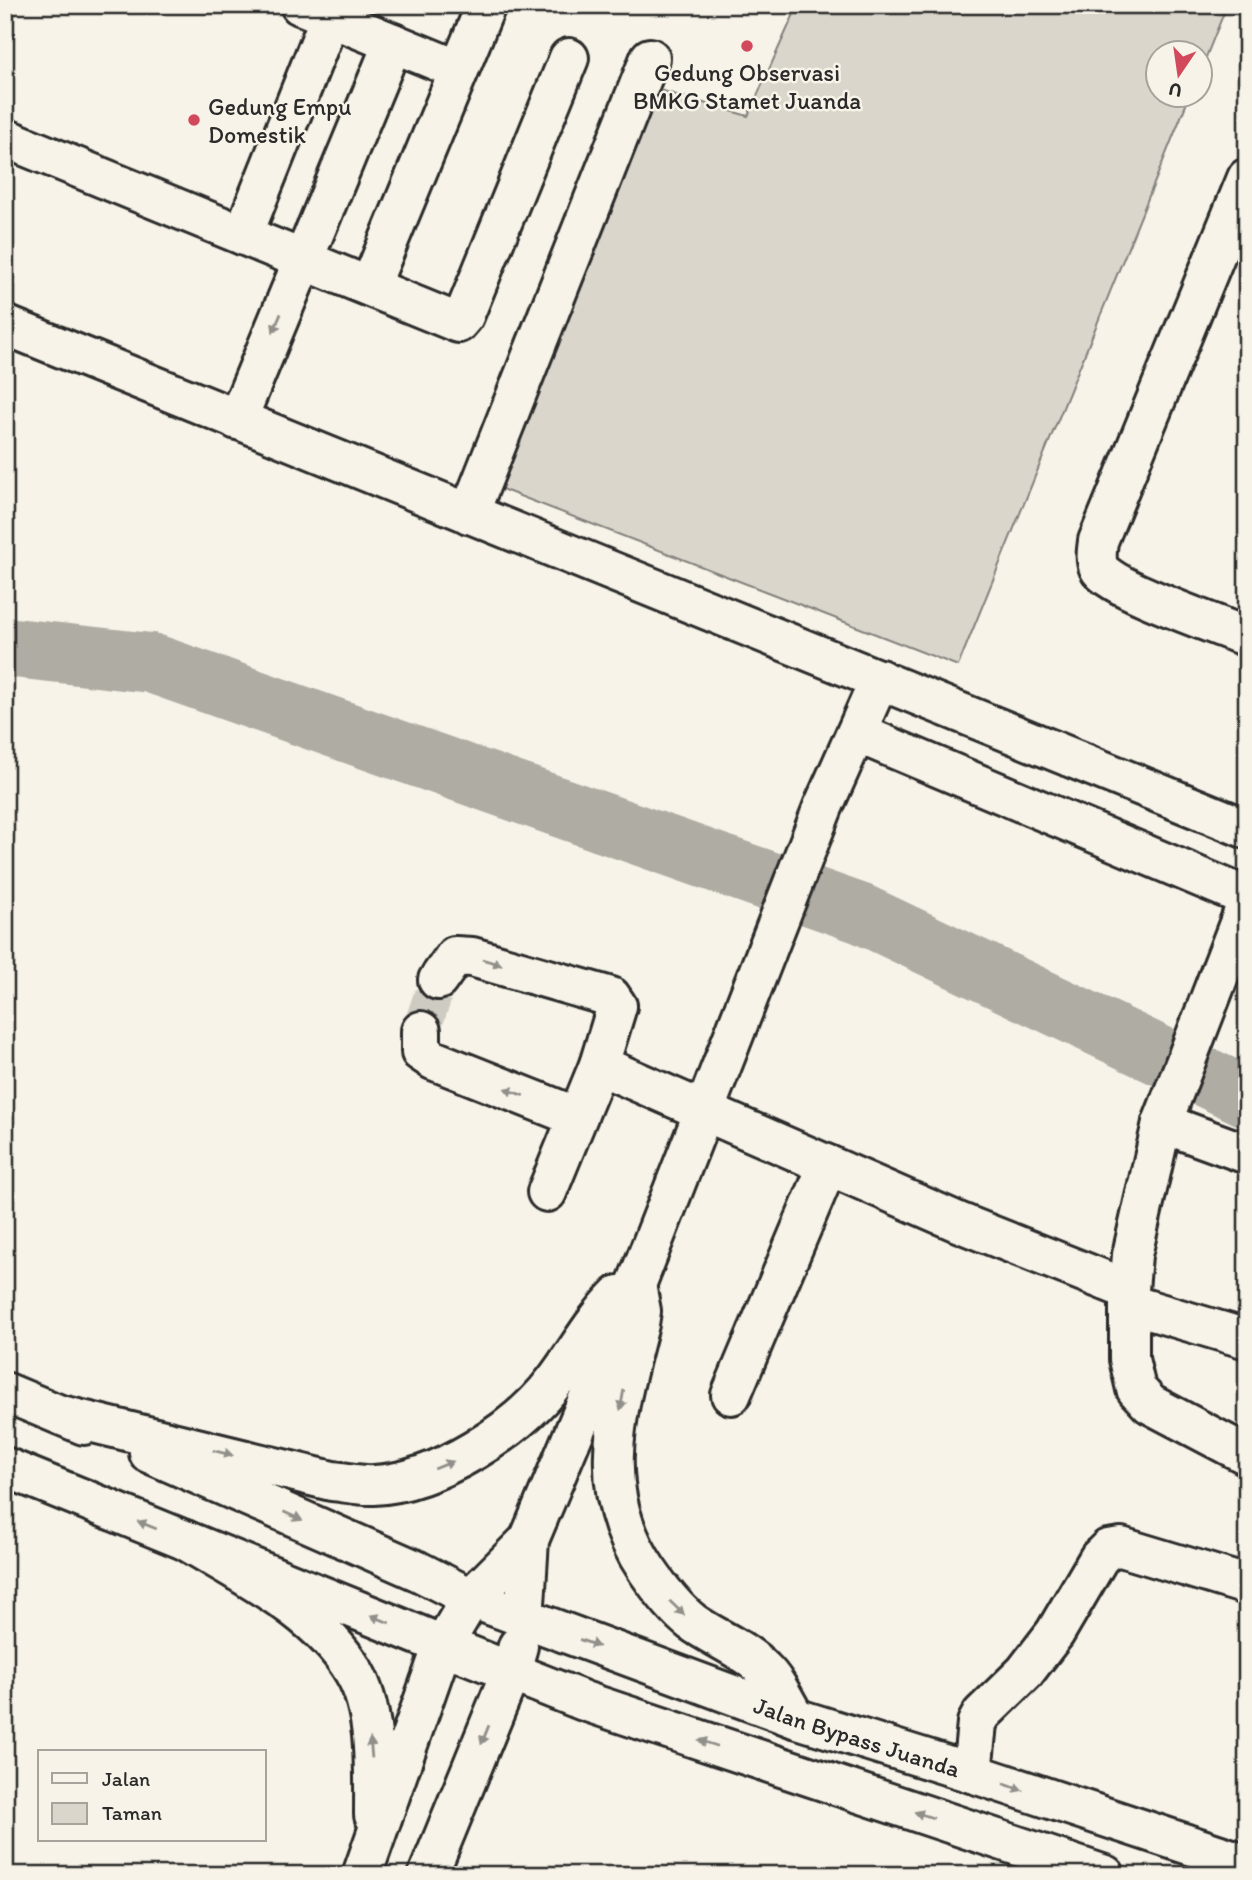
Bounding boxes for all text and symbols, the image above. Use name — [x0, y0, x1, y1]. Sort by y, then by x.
marker: Gedung Observasi BMKG Stamet Juanda — [739, 38, 755, 54]
north arrow — [1144, 38, 1214, 108]
place label: Gedung Observasi BMKG Stamet Juanda — [633, 58, 861, 115]
text: U — [1167, 77, 1184, 103]
place label: Gedung Empu Domestik — [208, 92, 351, 149]
marker: Gedung Empu Domestik — [186, 112, 202, 128]
one-way arrow — [272, 313, 283, 334]
one-way arrow — [482, 958, 503, 968]
one-way arrow — [503, 1086, 524, 1097]
one-way arrow — [616, 1389, 627, 1411]
one-way arrow — [212, 1448, 234, 1459]
one-way arrow — [433, 1460, 454, 1471]
one-way arrow — [283, 1510, 303, 1522]
one-way arrow — [136, 1519, 157, 1530]
one-way arrow — [669, 1599, 686, 1616]
one-way arrow — [369, 1614, 390, 1625]
one-way arrow — [578, 1638, 599, 1649]
street label: Jalan Bypass Juanda — [750, 1690, 964, 1783]
one-way arrow — [480, 1724, 491, 1745]
one-way arrow — [365, 1737, 376, 1759]
one-way arrow — [698, 1737, 719, 1748]
legend — [38, 1750, 266, 1842]
text: Jalan — [102, 1766, 150, 1791]
one-way arrow — [1002, 1782, 1023, 1793]
text: Taman — [102, 1800, 162, 1825]
one-way arrow — [914, 1809, 935, 1819]

